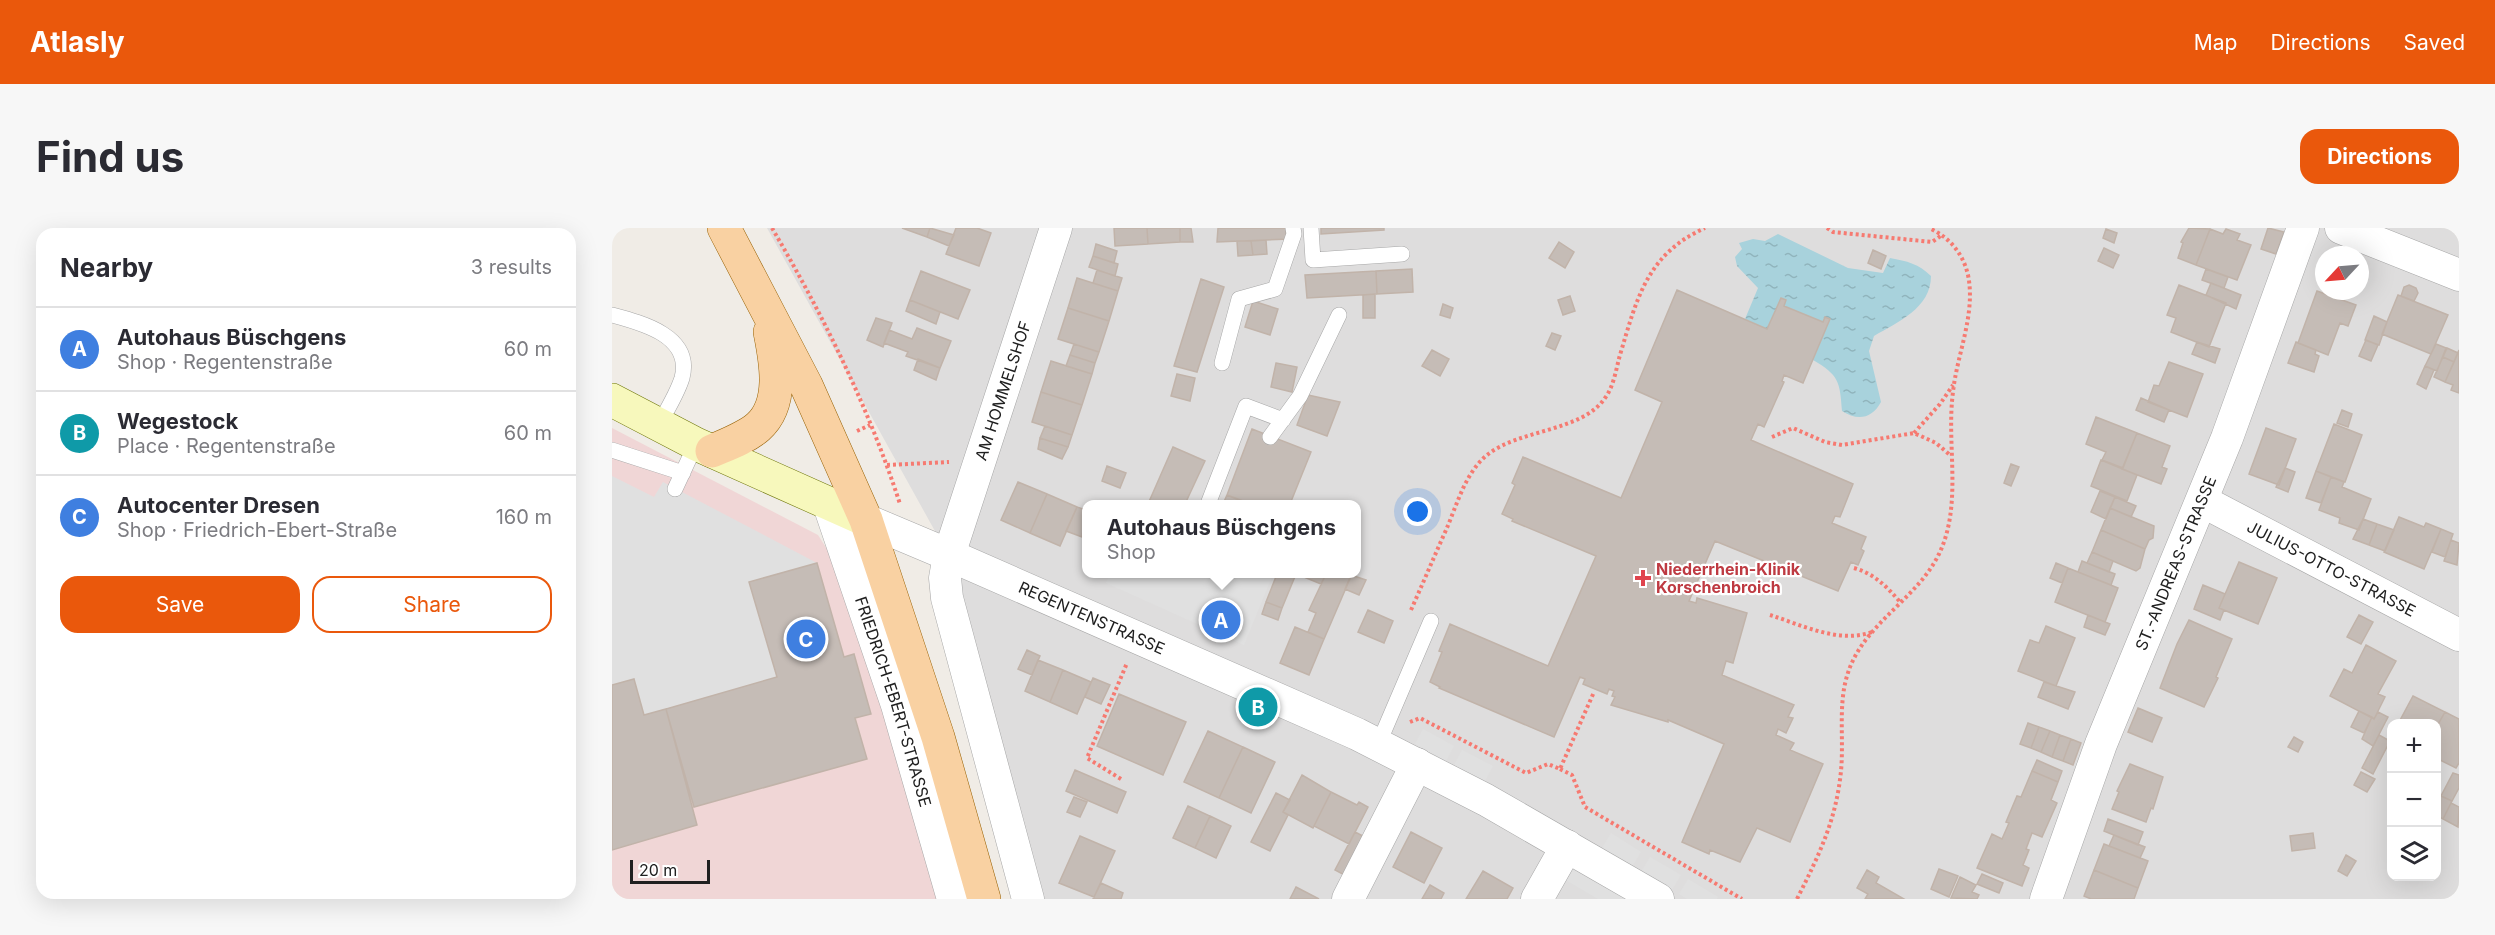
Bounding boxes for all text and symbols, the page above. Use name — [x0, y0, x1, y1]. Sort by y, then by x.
text: Atlasly — [30, 25, 125, 59]
text: Map — [2194, 30, 2237, 55]
text: Directions — [2270, 30, 2371, 55]
text: Saved — [2404, 30, 2465, 55]
button: Directions — [2300, 129, 2459, 184]
text: Find us — [36, 131, 184, 182]
north arrow — [2315, 246, 2369, 300]
text: Nearby — [60, 252, 153, 283]
text: 3 results — [471, 255, 552, 279]
street label: AM HOMMELSHOF — [971, 318, 1035, 463]
text: Autohaus Büschgens — [117, 324, 346, 350]
text: A — [72, 337, 87, 361]
text: 60 m — [504, 337, 552, 361]
text: Shop · Regentenstraße — [117, 350, 333, 374]
text: Wegestock — [117, 408, 238, 434]
text: B — [73, 421, 86, 445]
text: 60 m — [504, 421, 552, 445]
text: Place · Regentenstraße — [117, 434, 336, 458]
street label: ST.-ANDREAS-STRASSE — [2131, 473, 2220, 653]
text: Autocenter Dresen — [117, 492, 320, 518]
your location — [1403, 497, 1432, 526]
popup — [1082, 500, 1361, 578]
text: C — [72, 505, 87, 529]
text: 160 m — [496, 505, 552, 529]
text: Autohaus Büschgens — [1107, 514, 1336, 540]
street label: JULIUS-OTTO-STRASSE — [2244, 516, 2419, 621]
text: Shop · Friedrich-Ebert-Straße — [117, 518, 397, 542]
text: Shop — [1107, 540, 1156, 564]
place label: Niederrhein-Klinik Korschenbroich — [1656, 559, 1801, 597]
marker: Niederrhein-Klinik Korschenbroich — [1634, 569, 1652, 587]
button: Save — [60, 576, 300, 633]
button: Share — [312, 576, 552, 633]
street label: REGENTENSTRASSE — [1016, 577, 1168, 658]
street label: FRIEDRICH-EBERT-STRASSE — [851, 594, 936, 809]
pin: A — [1202, 598, 1240, 642]
pin: C — [786, 616, 826, 662]
pin: B — [1238, 684, 1278, 730]
map controls — [2387, 719, 2441, 881]
button: + — [2387, 719, 2441, 773]
button: − — [2387, 773, 2441, 827]
button: layers — [2387, 827, 2441, 881]
scale bar — [630, 857, 710, 884]
text: 20 m — [639, 860, 677, 880]

